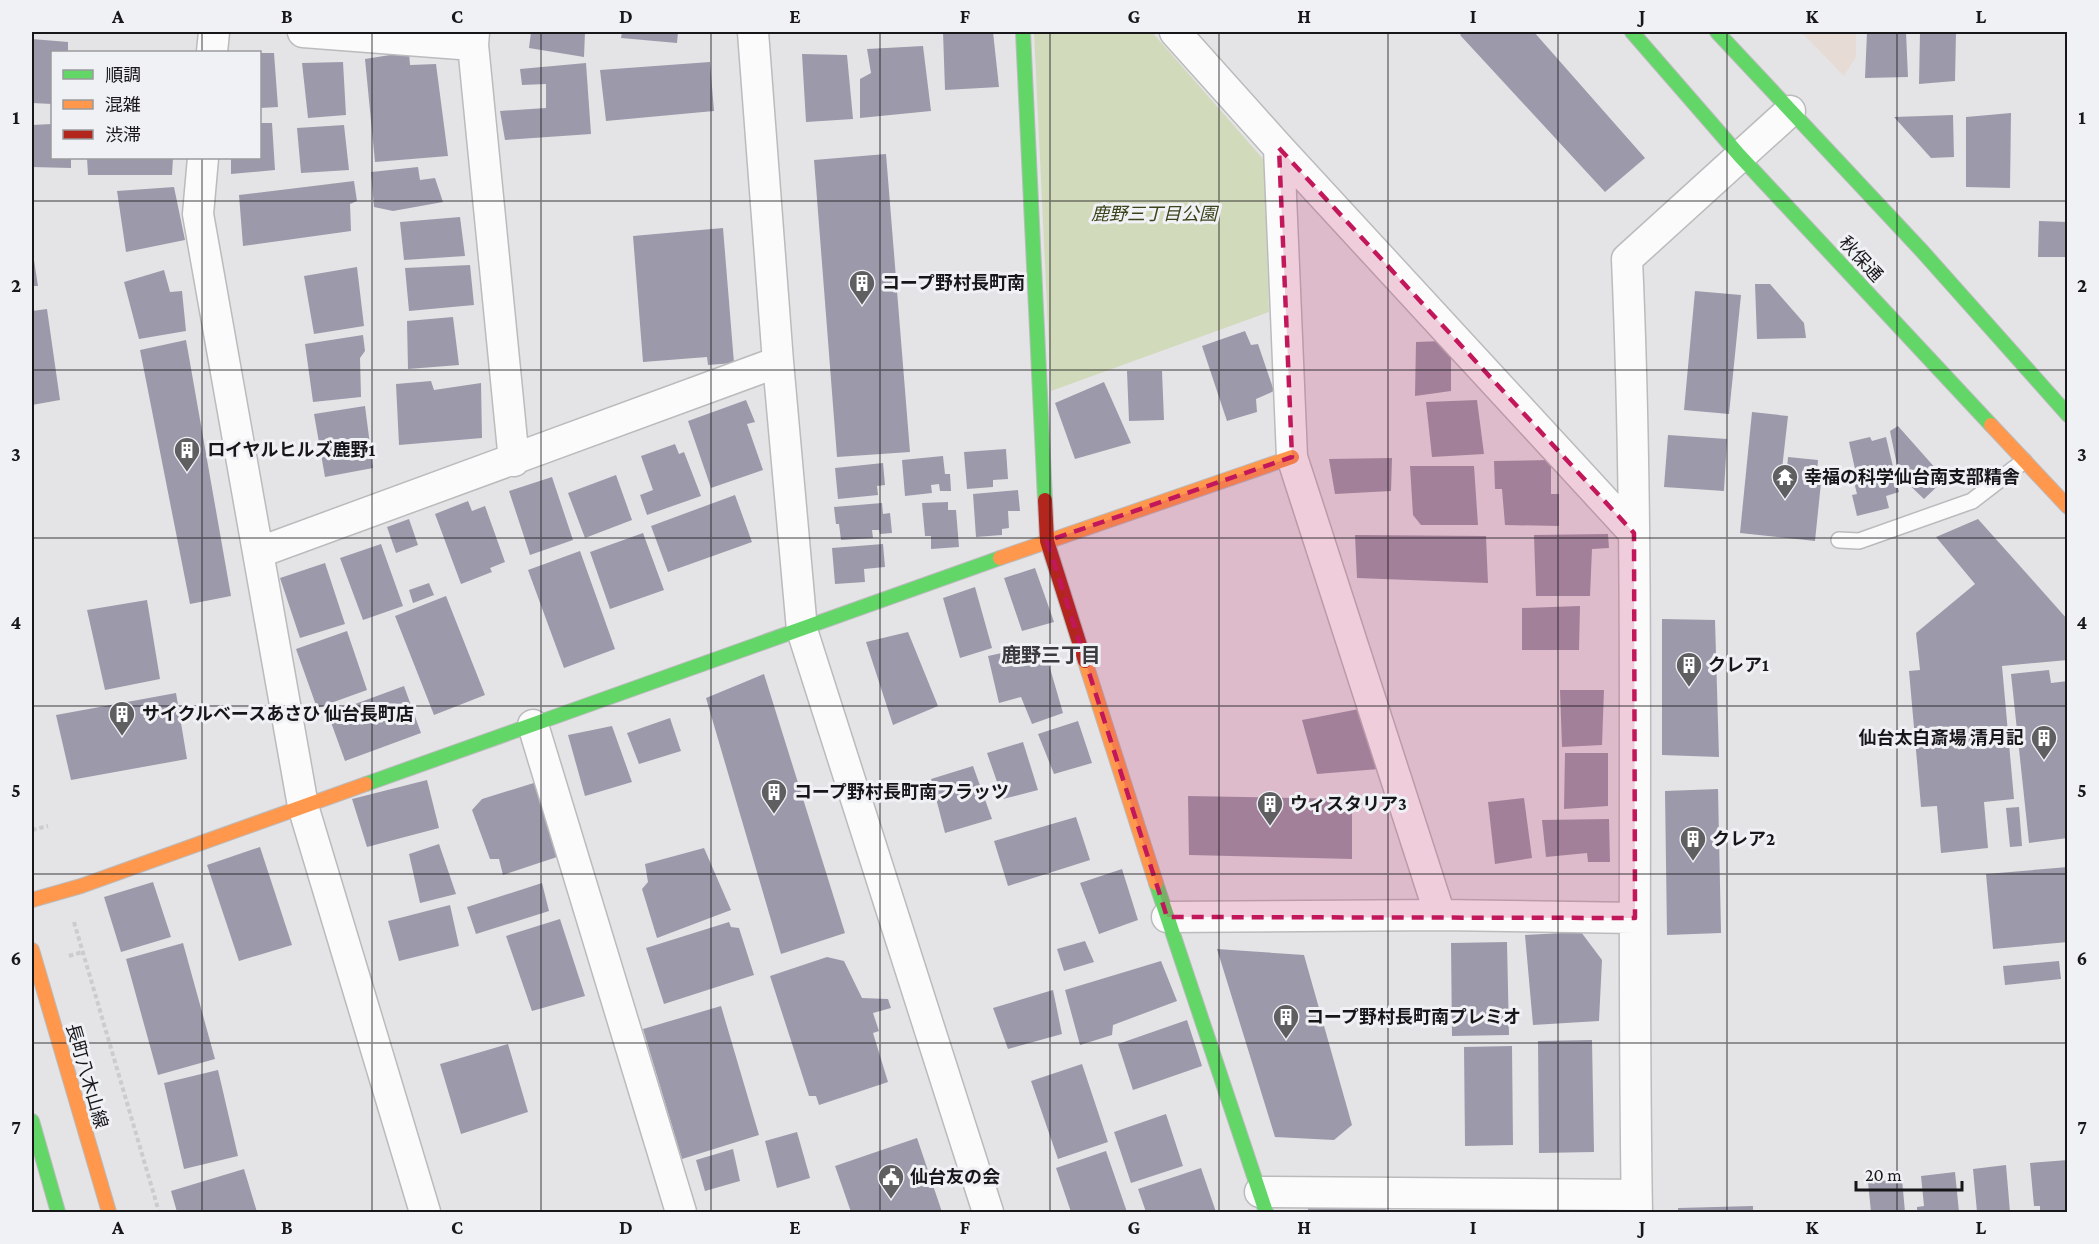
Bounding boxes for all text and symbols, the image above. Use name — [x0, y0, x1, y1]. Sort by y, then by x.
text: A — [111, 5, 125, 27]
text: B — [281, 5, 293, 27]
text: C — [451, 5, 463, 27]
text: D — [619, 5, 633, 27]
text: E — [789, 5, 801, 27]
text: F — [960, 5, 971, 27]
text: G — [1128, 5, 1141, 27]
text: H — [1297, 5, 1311, 27]
text: I — [1470, 5, 1477, 27]
text: J — [1637, 5, 1646, 27]
text: K — [1806, 5, 1820, 27]
text: L — [1976, 5, 1987, 27]
legend — [51, 51, 261, 159]
text: 順調 — [105, 65, 141, 85]
text: 混雑 — [105, 95, 141, 115]
text: 1 — [12, 106, 20, 128]
text: 1 — [2078, 106, 2086, 128]
text: 渋滞 — [105, 125, 141, 145]
park label: 鹿野三丁目公園 — [1091, 204, 1220, 224]
street label: 秋保通 — [1835, 232, 1887, 286]
building icon: コープ野村長町南 — [847, 268, 877, 306]
place label: コープ野村長町南 — [882, 273, 1025, 293]
text: 2 — [11, 274, 21, 296]
text: 2 — [2077, 274, 2087, 296]
building icon: ロイヤルヒルズ鹿野1 — [172, 435, 202, 473]
place label: ロイヤルヒルズ鹿野1 — [207, 440, 375, 460]
text: 3 — [11, 443, 21, 465]
text: 3 — [2077, 443, 2087, 465]
temple icon: 幸福の科学仙台南支部精舎 — [1770, 462, 1800, 500]
place label: 幸福の科学仙台南支部精舎 — [1804, 467, 2020, 487]
text: 4 — [11, 611, 22, 633]
text: 4 — [2077, 611, 2088, 633]
district label: 鹿野三丁目 — [1001, 644, 1101, 666]
building icon: クレア1 — [1674, 650, 1704, 688]
place label: クレア1 — [1708, 655, 1769, 675]
building icon: サイクルベースあさひ 仙台長町店 — [107, 699, 137, 737]
place label: サイクルベースあさひ 仙台長町店 — [142, 704, 414, 724]
building icon: 仙台太白斎場 清月記 — [2029, 723, 2059, 761]
place label: 仙台太白斎場 清月記 — [1859, 728, 2024, 748]
building icon: コープ野村長町南フラッツ — [759, 777, 789, 815]
text: 5 — [11, 779, 21, 801]
text: 5 — [2077, 779, 2087, 801]
place label: コープ野村長町南フラッツ — [794, 782, 1009, 802]
building icon: ウィスタリア3 — [1255, 789, 1285, 827]
place label: ウィスタリア3 — [1290, 794, 1407, 814]
building icon: クレア2 — [1678, 824, 1708, 862]
place label: クレア2 — [1712, 829, 1775, 849]
text: 6 — [11, 947, 21, 969]
text: 6 — [2077, 947, 2087, 969]
building icon: コープ野村長町南プレミオ — [1271, 1002, 1301, 1040]
place label: コープ野村長町南プレミオ — [1306, 1007, 1521, 1027]
street label: 長町八木山線 — [63, 1021, 111, 1131]
text: 7 — [11, 1116, 21, 1138]
text: 7 — [2077, 1116, 2087, 1138]
scale bar — [1856, 1154, 1962, 1192]
public building icon: 仙台友の会 — [876, 1162, 906, 1200]
text: 20 m — [1865, 1165, 1902, 1185]
place label: 仙台友の会 — [910, 1167, 1000, 1187]
text: A — [111, 1216, 125, 1238]
text: B — [281, 1216, 293, 1238]
text: C — [451, 1216, 463, 1238]
text: D — [619, 1216, 633, 1238]
text: E — [789, 1216, 801, 1238]
text: F — [960, 1216, 971, 1238]
text: G — [1128, 1216, 1141, 1238]
text: H — [1297, 1216, 1311, 1238]
text: I — [1470, 1216, 1477, 1238]
text: J — [1637, 1216, 1646, 1238]
text: K — [1806, 1216, 1820, 1238]
text: L — [1976, 1216, 1987, 1238]

